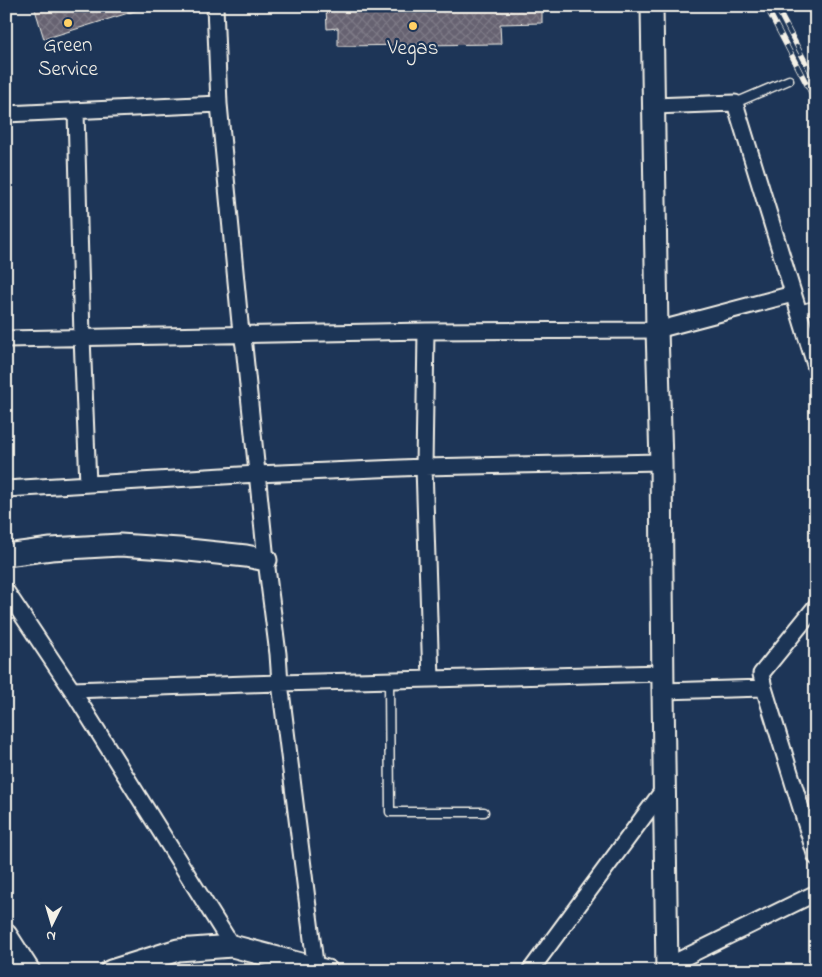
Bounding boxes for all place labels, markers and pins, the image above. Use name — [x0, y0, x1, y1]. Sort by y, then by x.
marker: Green Service — [62, 17, 74, 29]
marker: Vegas — [407, 20, 419, 32]
place label: Green Service — [38, 31, 99, 85]
place label: Vegas — [387, 34, 438, 66]

